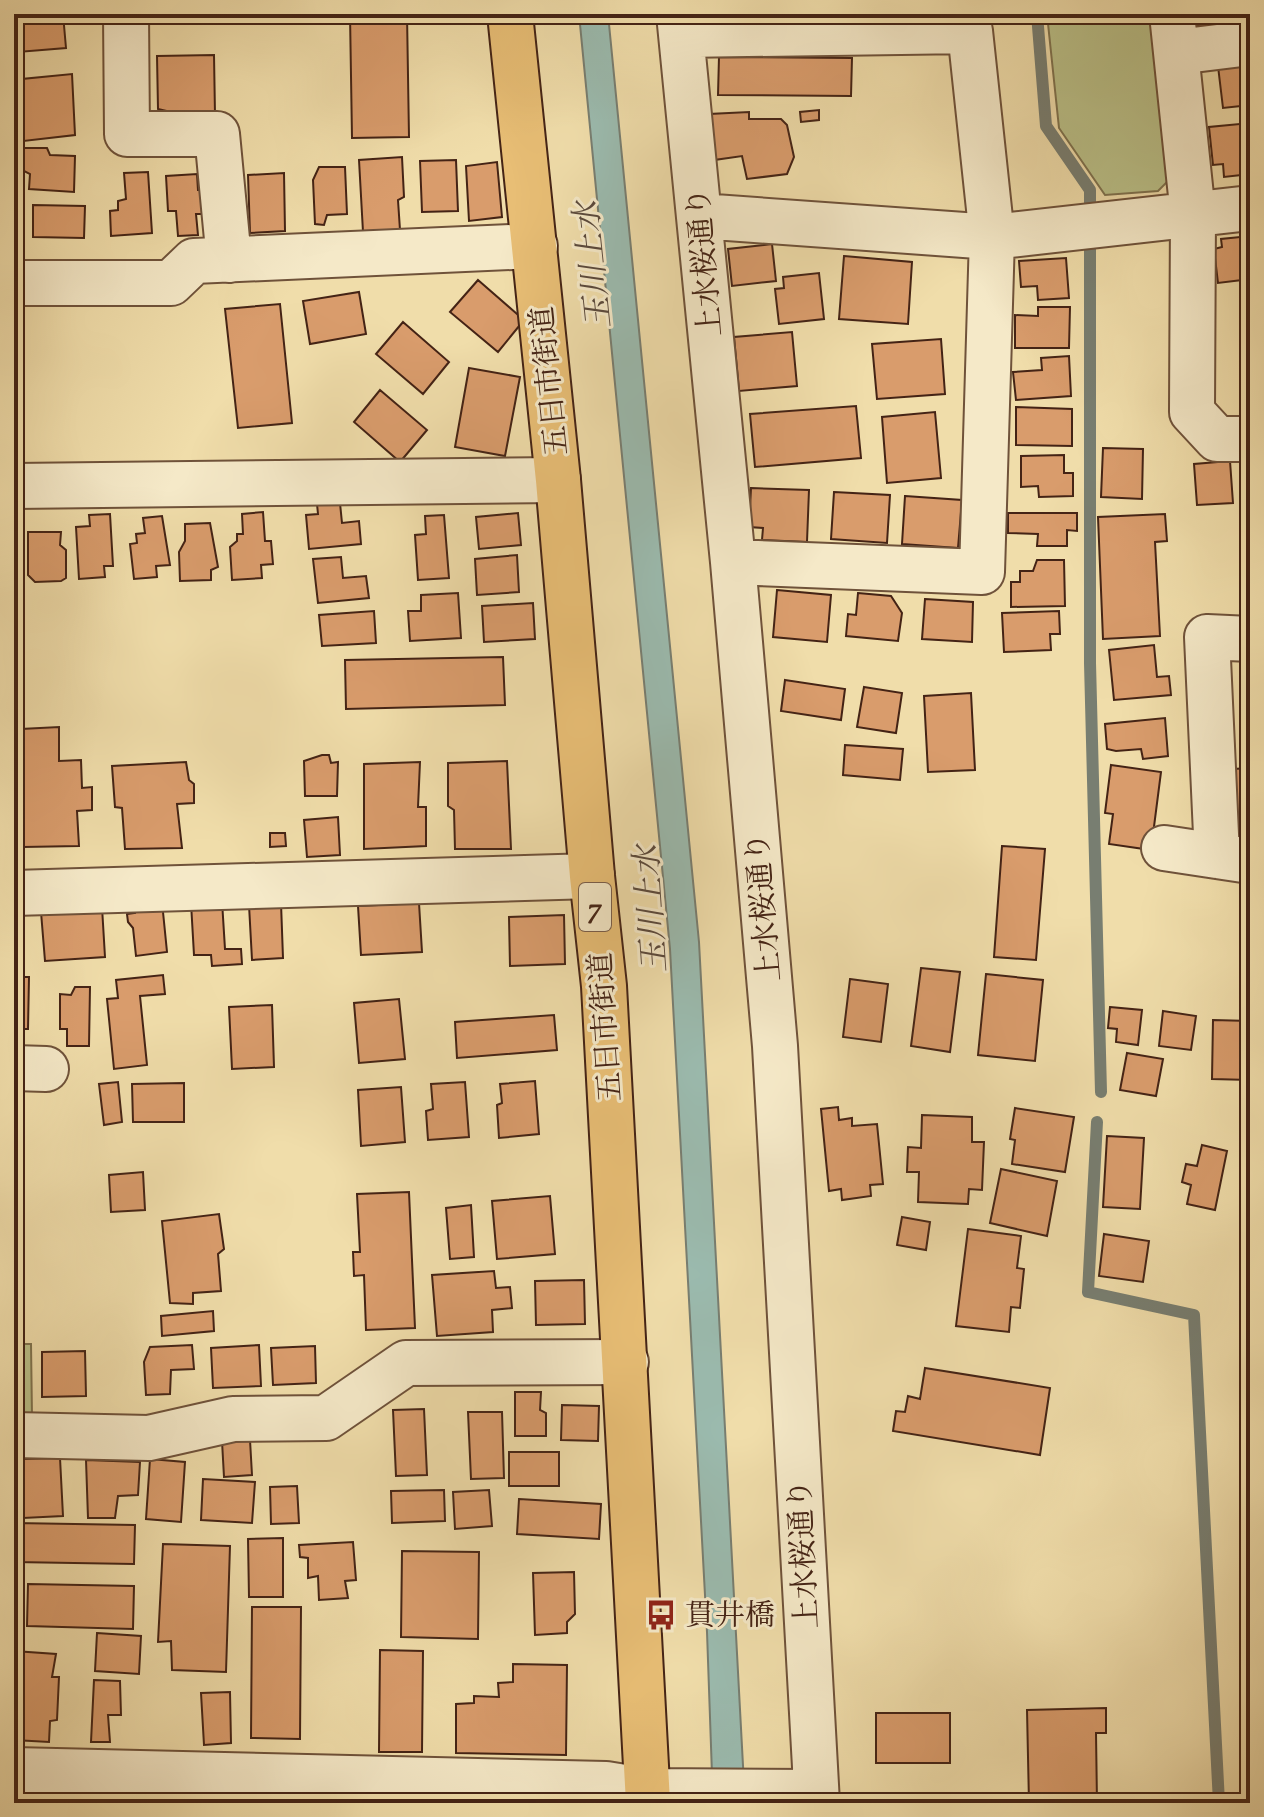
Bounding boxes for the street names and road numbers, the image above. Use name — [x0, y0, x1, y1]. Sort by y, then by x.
street label: 上水桜通り — [679, 185, 734, 338]
street label: 五日市街道 — [522, 304, 581, 458]
street label: 上水桜通り — [738, 830, 793, 983]
road number: 7 — [579, 883, 611, 931]
street label: 五日市街道 — [581, 951, 634, 1103]
street label: 上水桜通り — [780, 1478, 831, 1630]

